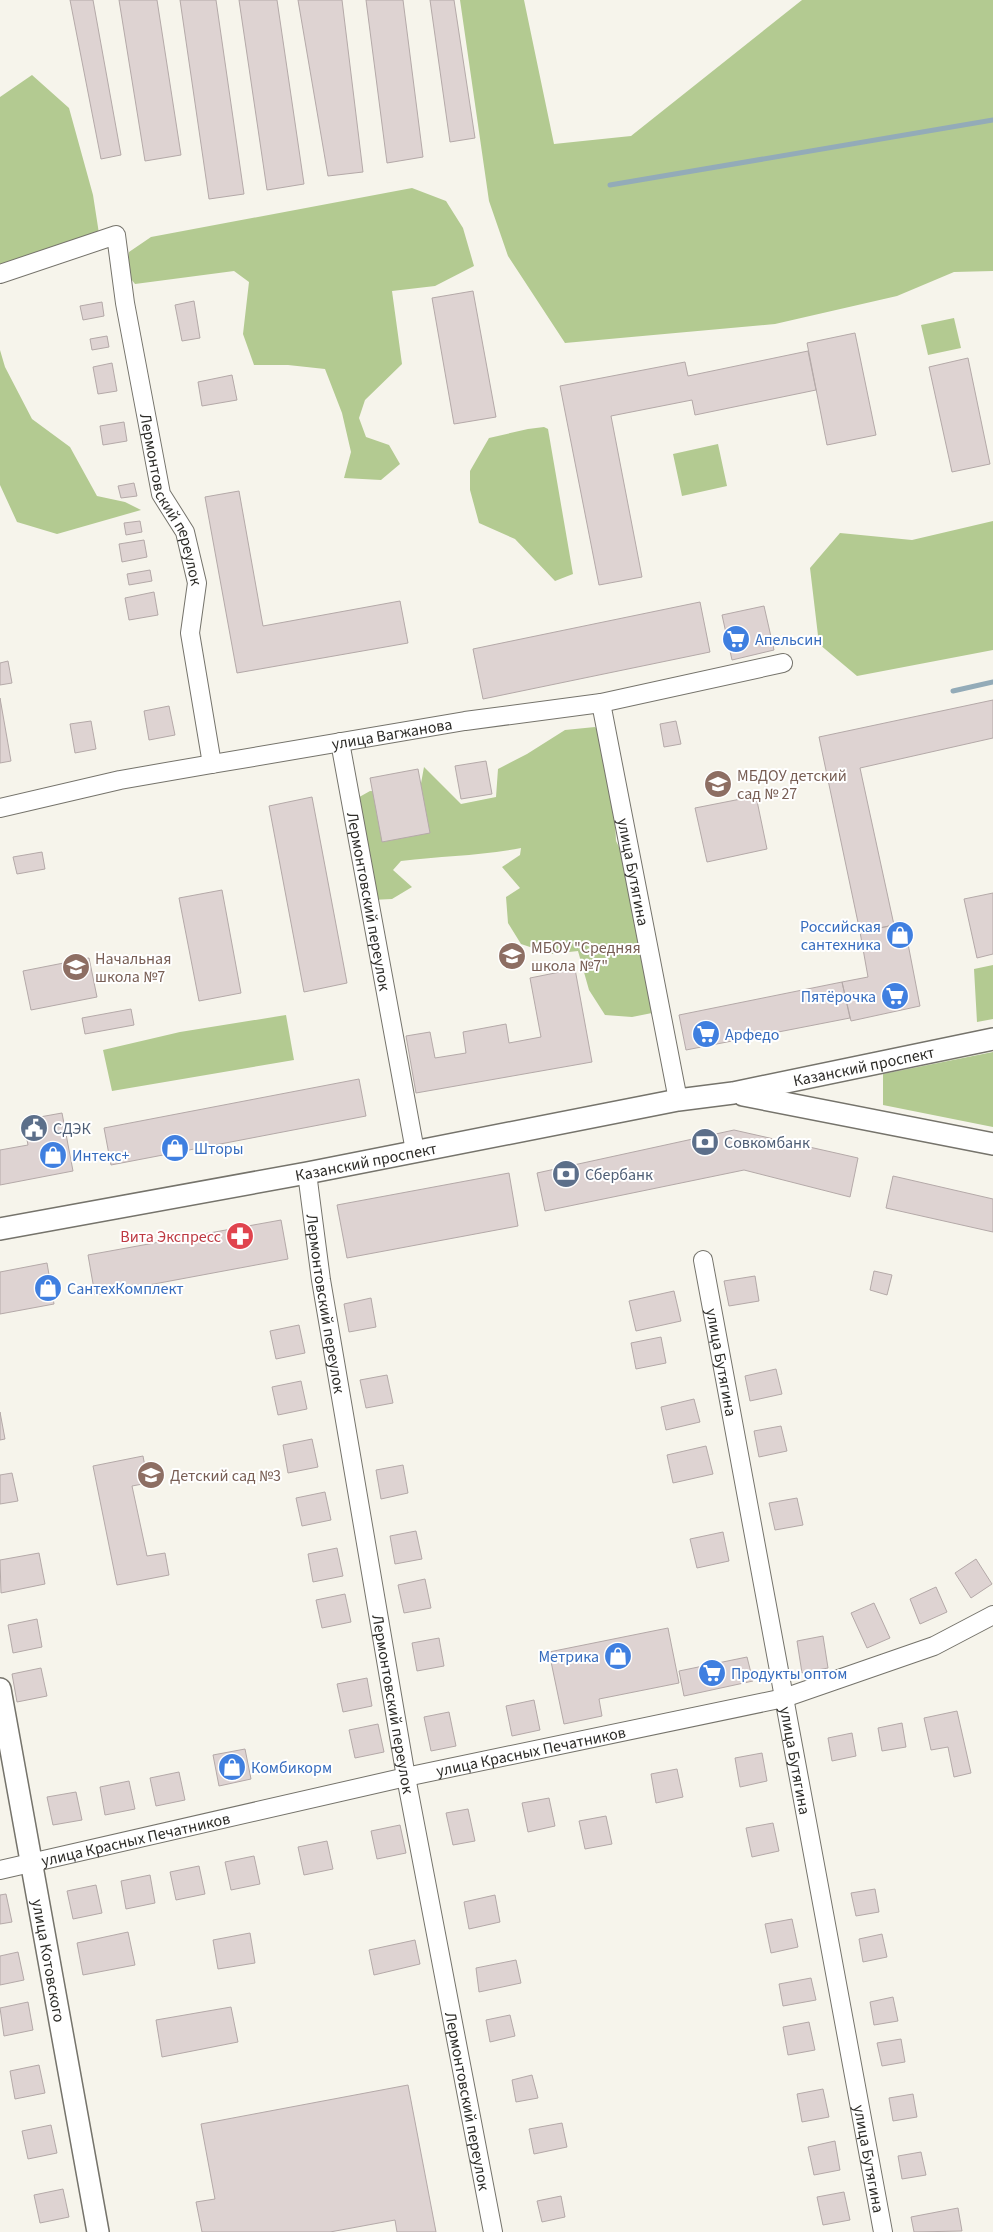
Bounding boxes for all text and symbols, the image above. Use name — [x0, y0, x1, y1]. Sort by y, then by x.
street label: Лермонтовский переулок — [134, 412, 207, 588]
supermarket icon: Апельсин — [721, 624, 751, 654]
place label: Апельсин — [755, 629, 822, 651]
street label: улица Вагжанова — [330, 713, 454, 755]
place label: МБДОУ детский сад № 27 — [737, 765, 847, 805]
school or university icon: МБДОУ детский сад № 27 — [703, 769, 733, 799]
street label: Лермонтовский переулок — [341, 810, 395, 993]
street label: улица Бутягина — [612, 816, 654, 928]
place label: Российская сантехника — [800, 916, 881, 956]
shop icon: Российская сантехника — [885, 920, 915, 950]
place label: МБОУ "Средняя школа №7" — [531, 937, 641, 977]
school or university icon: МБОУ "Средняя школа №7" — [497, 941, 527, 971]
place label: Начальная школа №7 — [95, 948, 171, 988]
school or university icon: Начальная школа №7 — [61, 952, 91, 982]
supermarket icon: Пятёрочка — [880, 981, 910, 1011]
place label: Пятёрочка — [801, 986, 876, 1008]
supermarket icon: Арфедо — [691, 1019, 721, 1049]
place label: Арфедо — [725, 1024, 779, 1046]
street label: Казанский проспект — [791, 1041, 936, 1092]
public building icon: СДЭК — [19, 1113, 49, 1143]
place label: СДЭК — [53, 1118, 91, 1140]
bank icon: Совкомбанк — [690, 1127, 720, 1157]
place label: Совкомбанк — [724, 1132, 810, 1154]
shop icon: Шторы — [160, 1133, 190, 1163]
place label: Шторы — [194, 1138, 244, 1160]
street label: Казанский проспект — [293, 1138, 439, 1187]
shop icon: Интекс+ — [38, 1140, 68, 1170]
place label: Интекс+ — [72, 1145, 130, 1167]
bank icon: Сбербанк — [551, 1159, 581, 1189]
place label: Сбербанк — [585, 1164, 653, 1186]
street label: Лермонтовский переулок — [300, 1213, 350, 1395]
pharmacy icon: Вита Экспресс — [225, 1221, 255, 1251]
place label: Вита Экспресс — [120, 1226, 221, 1248]
shop icon: СантехКомплект — [33, 1273, 63, 1303]
place label: СантехКомплект — [67, 1278, 184, 1300]
street label: улица Бутягина — [700, 1307, 742, 1418]
school or university icon: Детский сад №3 — [136, 1460, 166, 1490]
place label: Детский сад №3 — [170, 1465, 281, 1487]
street label: Лермонтовский переулок — [366, 1613, 419, 1796]
shop icon: Метрика — [603, 1641, 633, 1671]
place label: Метрика — [538, 1646, 599, 1668]
supermarket icon: Продукты оптом — [697, 1658, 727, 1688]
place label: Продукты оптом — [731, 1663, 847, 1685]
street label: улица Бутягина — [774, 1705, 815, 1816]
street label: улица Красных Печатников — [434, 1721, 628, 1782]
shop icon: Комбикорм — [217, 1752, 247, 1782]
place label: Комбикорм — [251, 1757, 332, 1779]
street label: улица Красных Печатников — [39, 1808, 232, 1872]
street label: улица Котовского — [26, 1897, 70, 2024]
street label: Лермонтовский переулок — [439, 2010, 495, 2192]
street label: улица Бутягина — [848, 2103, 889, 2215]

